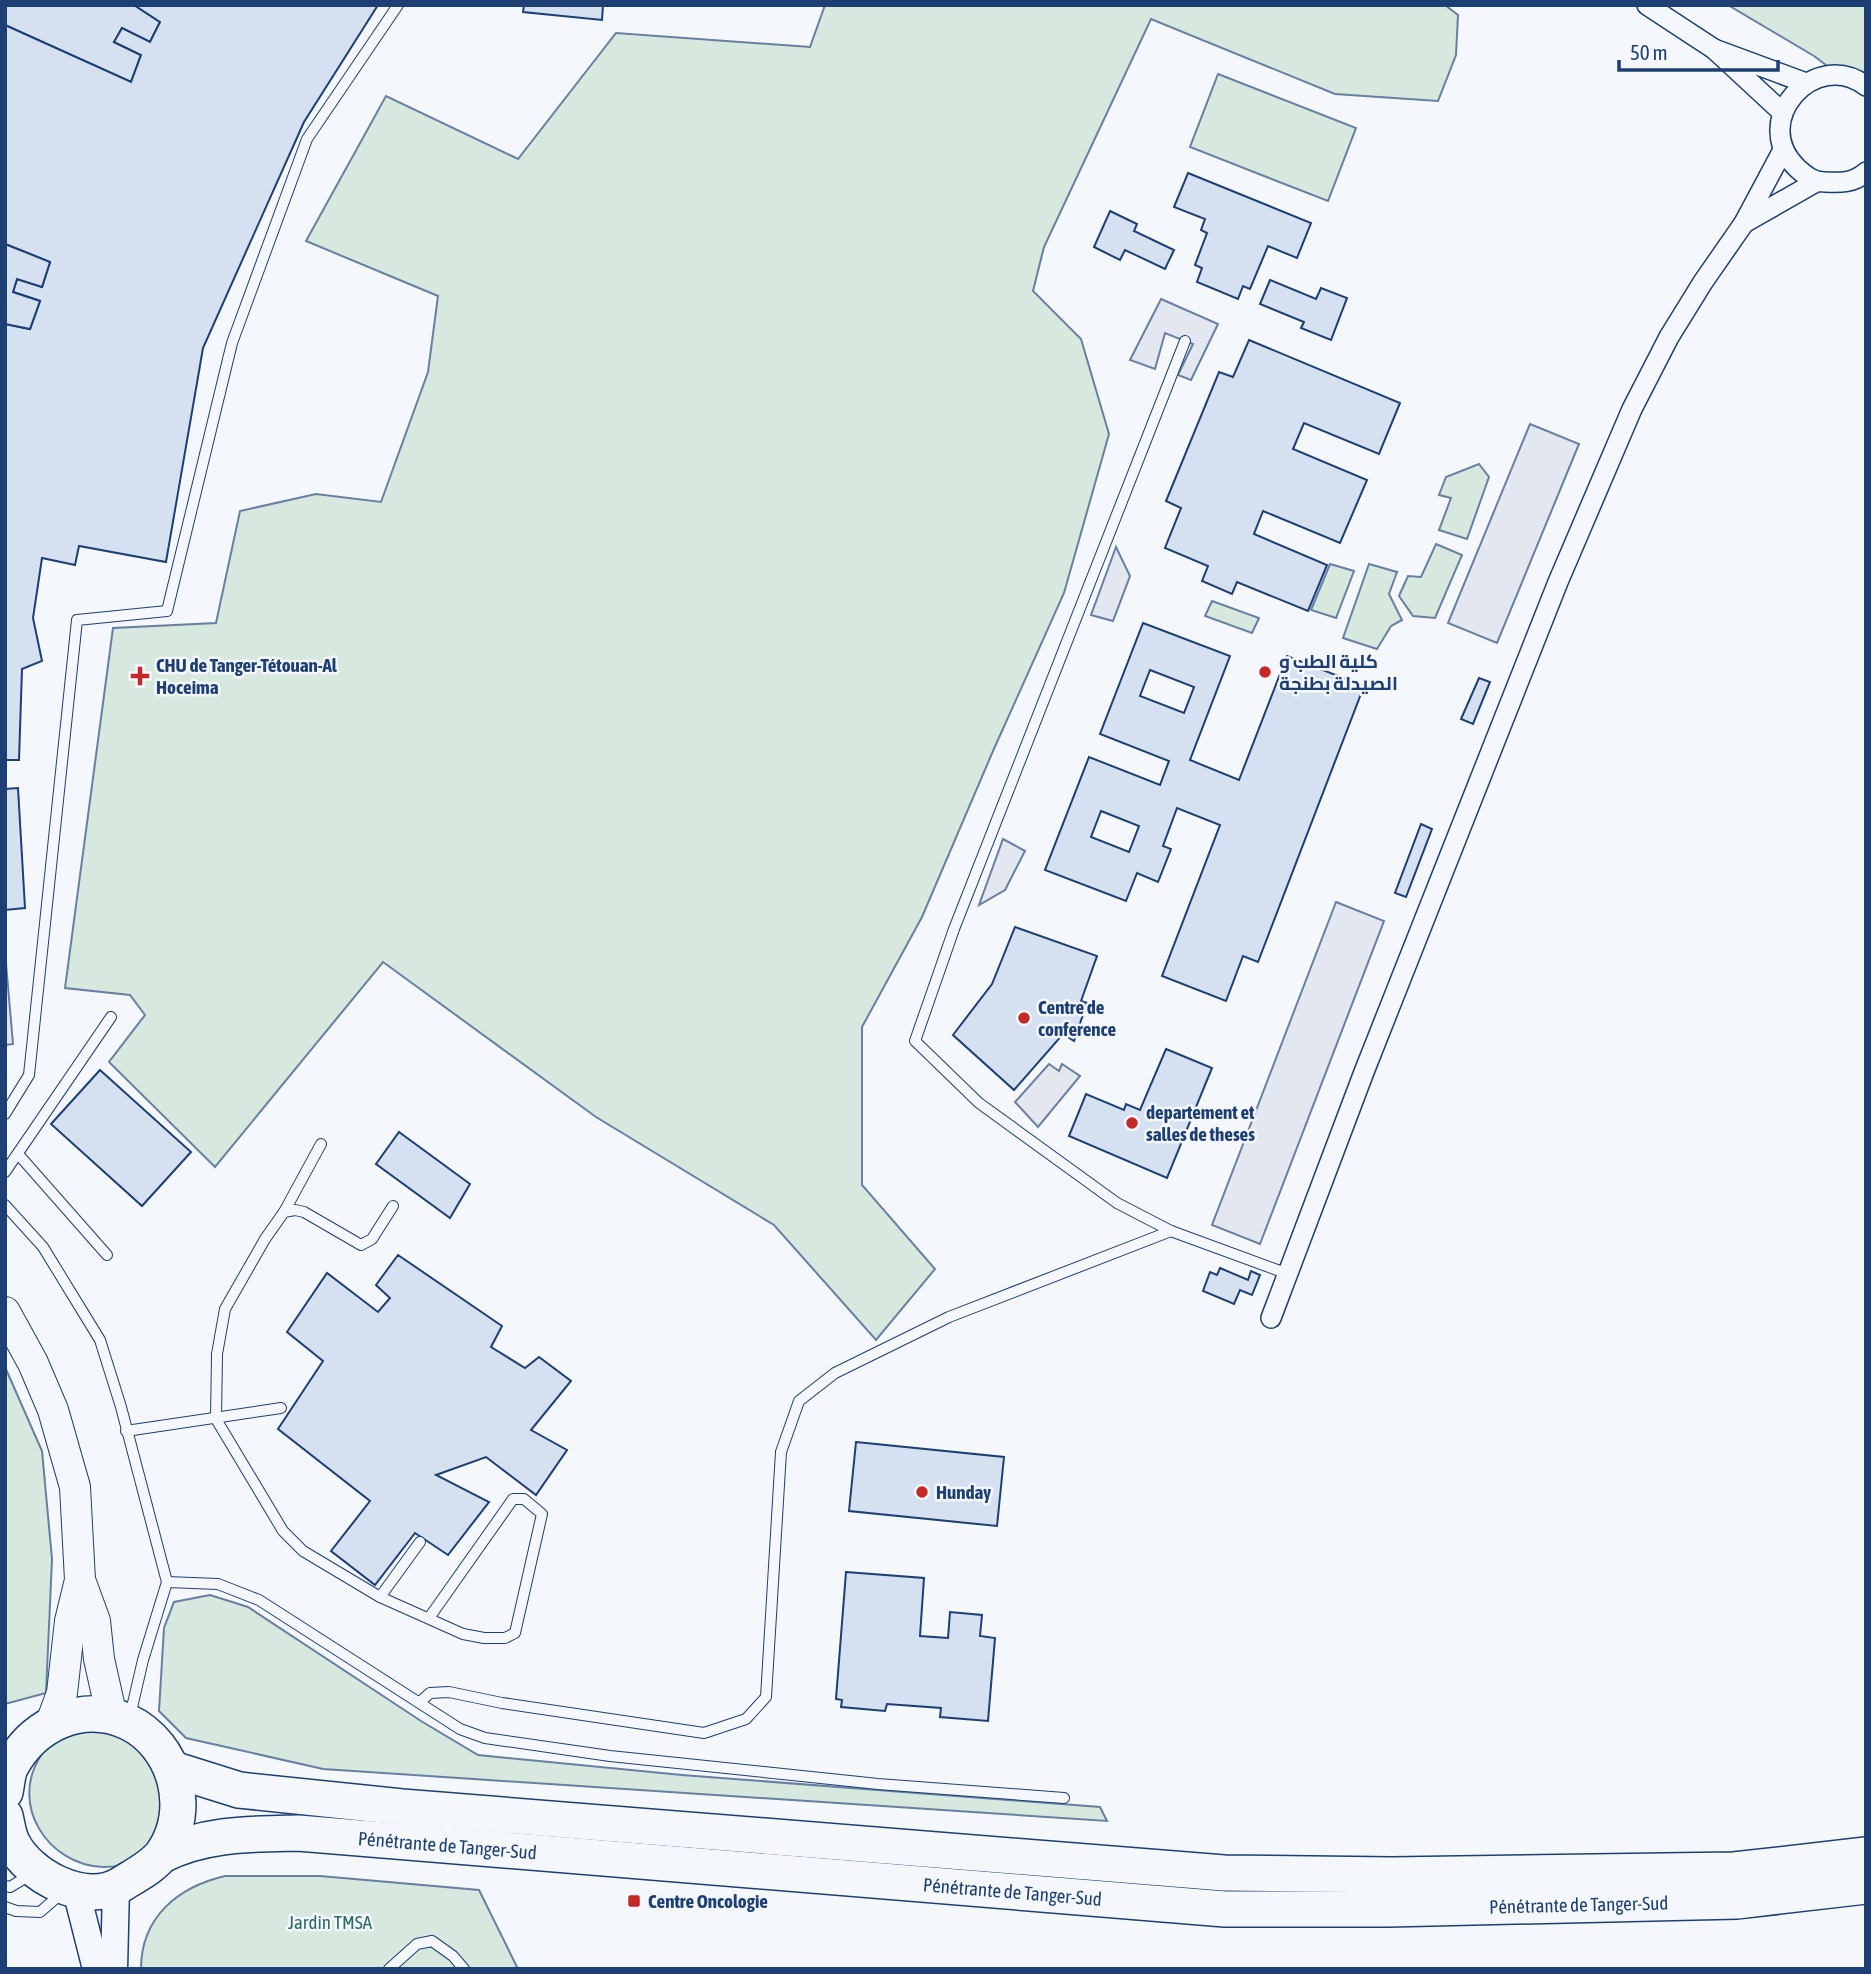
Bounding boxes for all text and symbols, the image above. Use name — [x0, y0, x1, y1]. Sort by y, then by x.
scale bar — [1619, 28, 1778, 72]
text: 50 m — [1630, 40, 1668, 64]
place label: كلية الطب و الصيدلة بطنجة — [1279, 650, 1398, 694]
place label: CHU de Tanger-Tétouan-Al Hoceima — [156, 654, 338, 698]
marker: كلية الطب و الصيدلة بطنجة — [1257, 664, 1273, 680]
marker: CHU de Tanger-Tétouan-Al Hoceima — [130, 666, 150, 686]
place label: Centre de conference — [1038, 996, 1117, 1040]
marker: Centre de conference — [1016, 1010, 1032, 1026]
place label: departement et salles de theses — [1146, 1101, 1255, 1145]
marker: departement et salles de theses — [1124, 1115, 1140, 1131]
place label: Hunday — [936, 1481, 991, 1503]
marker: Hunday — [914, 1484, 930, 1500]
street label: Pénétrante de Tanger-Sud — [357, 1827, 538, 1864]
street label: Pénétrante de Tanger-Sud — [922, 1873, 1103, 1910]
place label: Centre Oncologie — [648, 1890, 768, 1912]
street label: Pénétrante de Tanger-Sud — [1489, 1892, 1669, 1918]
marker: Centre Oncologie — [626, 1893, 642, 1909]
park label: Jardin TMSA — [288, 1911, 373, 1933]

